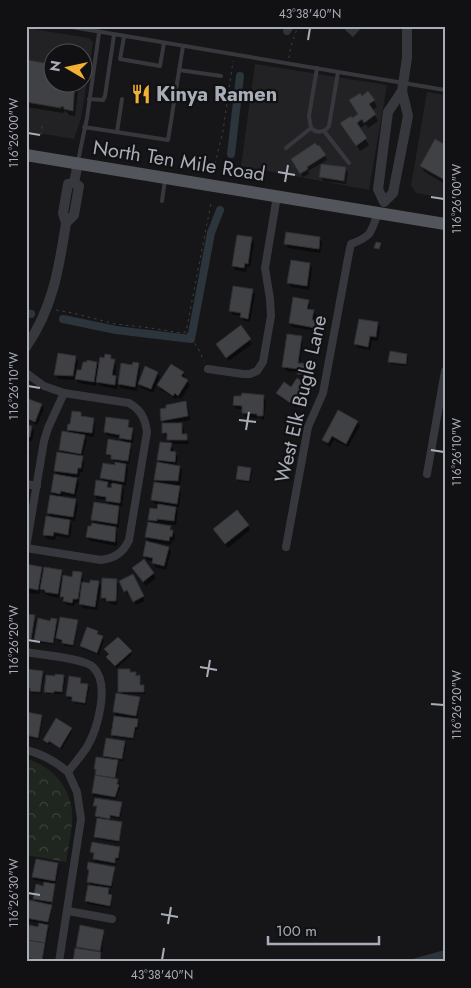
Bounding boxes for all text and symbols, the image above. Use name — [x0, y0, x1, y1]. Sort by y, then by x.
text: 43°38'40"N — [279, 5, 341, 23]
north arrow — [42, 42, 92, 92]
text: N — [44, 59, 66, 73]
place label: Kinya Ramen — [156, 80, 277, 109]
restaurant icon: Kinya Ramen — [130, 83, 152, 105]
text: 116°26'00"W — [5, 98, 23, 168]
street label: North Ten Mile Road — [91, 133, 267, 189]
text: 116°26'00"W — [448, 164, 466, 234]
street label: West Elk Bugle Lane — [268, 312, 334, 486]
text: 116°26'10"W — [5, 352, 23, 420]
text: 116°26'10"W — [448, 418, 466, 486]
text: 116°26'20"W — [5, 605, 23, 675]
text: 116°26'20"W — [448, 670, 466, 740]
text: 116°26'30"W — [5, 858, 23, 928]
scale bar — [268, 913, 380, 945]
text: 100 m — [276, 920, 317, 942]
text: 43°38'40"N — [131, 966, 193, 984]

